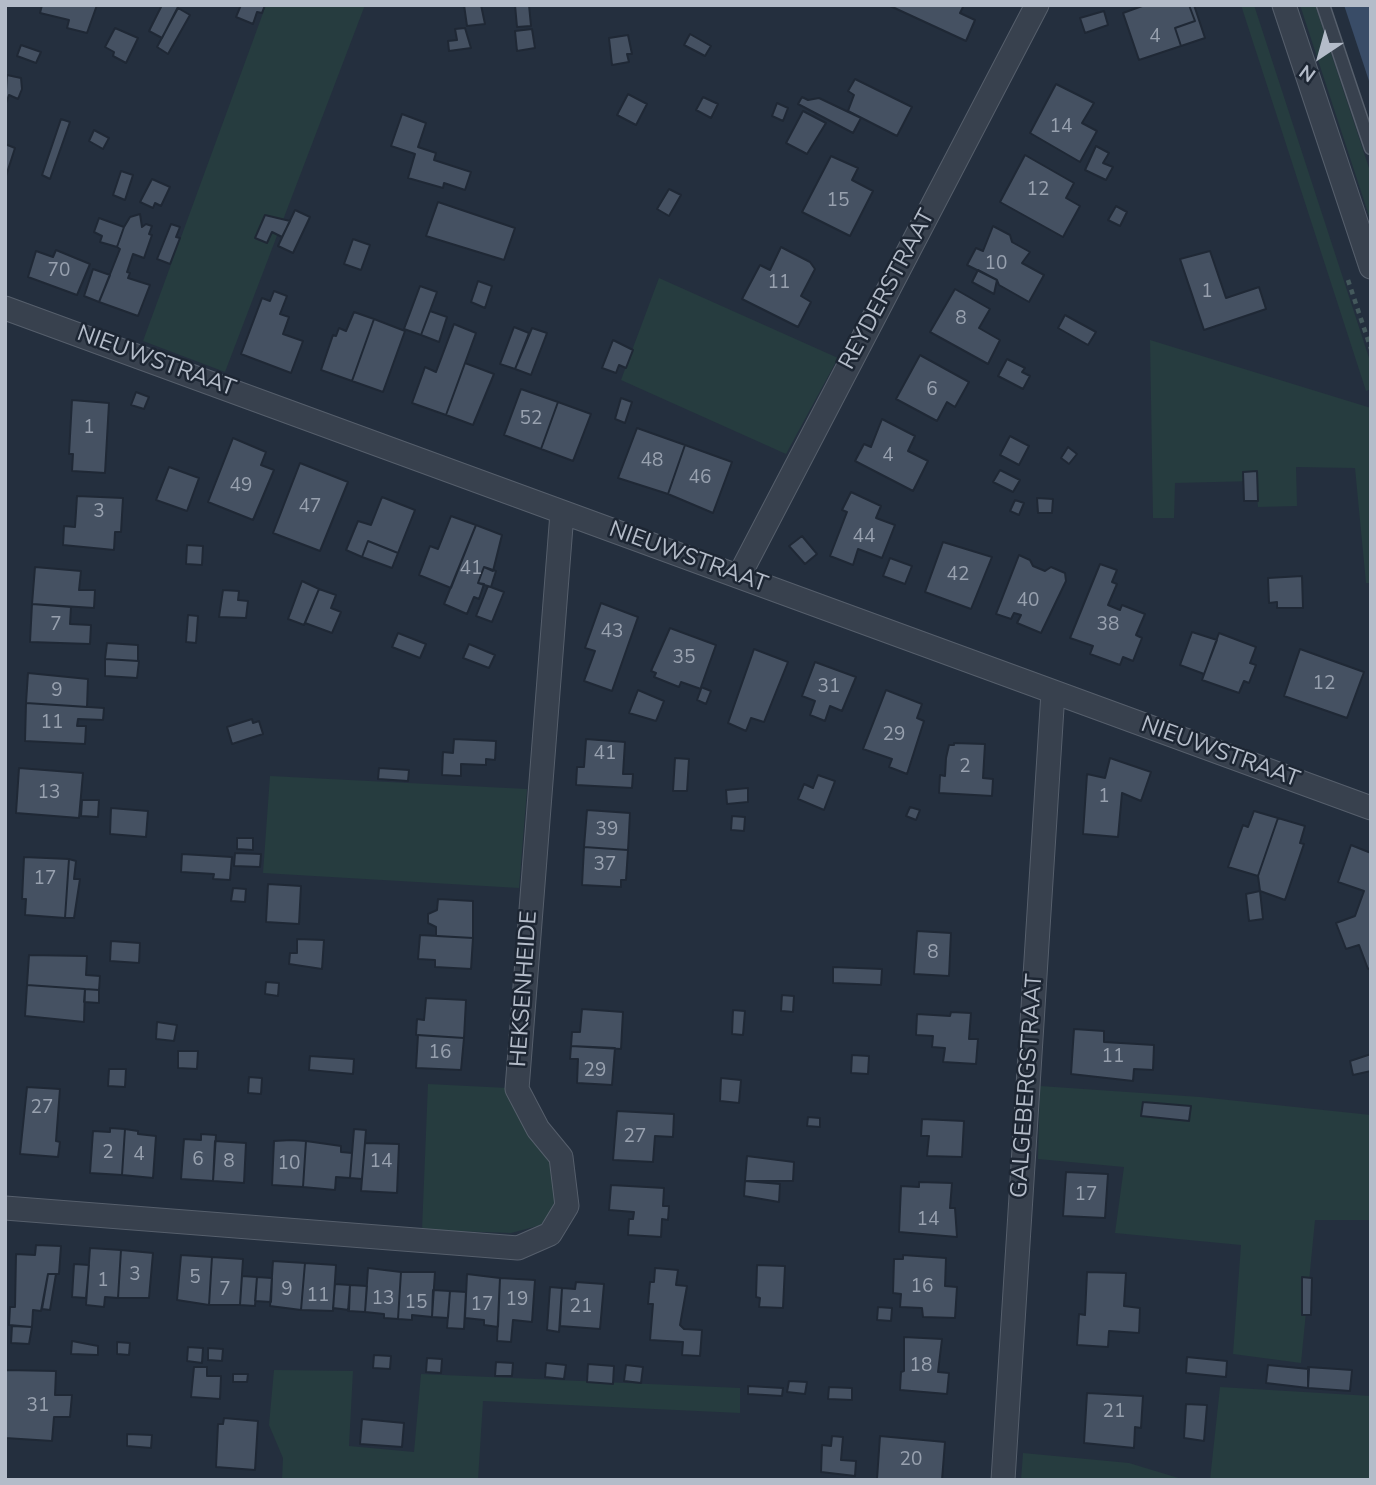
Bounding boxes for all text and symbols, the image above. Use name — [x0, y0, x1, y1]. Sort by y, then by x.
north arrow — [1285, 21, 1355, 91]
house number: 4 — [1149, 26, 1161, 48]
text: N — [1294, 58, 1321, 88]
house number: 14 — [1050, 116, 1072, 138]
house number: 12 — [1027, 179, 1049, 201]
house number: 15 — [827, 190, 849, 212]
street label: REYDERSTRAAT — [834, 205, 942, 375]
house number: 10 — [985, 253, 1007, 275]
house number: 70 — [48, 260, 70, 282]
house number: 11 — [768, 272, 790, 294]
house number: 1 — [1201, 281, 1213, 303]
house number: 8 — [955, 308, 967, 330]
street label: NIEUWSTRAAT — [73, 321, 239, 403]
house number: 6 — [926, 379, 938, 401]
house number: 52 — [520, 408, 542, 430]
house number: 1 — [83, 417, 95, 439]
house number: 4 — [882, 445, 894, 467]
house number: 48 — [641, 450, 663, 472]
house number: 46 — [689, 467, 711, 489]
house number: 49 — [230, 475, 252, 497]
house number: 47 — [299, 496, 321, 518]
house number: 3 — [93, 501, 105, 523]
street label: NIEUWSTRAAT — [605, 517, 771, 599]
house number: 44 — [853, 526, 875, 548]
house number: 41 — [460, 558, 482, 580]
house number: 42 — [947, 564, 969, 586]
house number: 40 — [1017, 590, 1039, 612]
house number: 7 — [50, 614, 62, 636]
house number: 38 — [1097, 614, 1119, 636]
house number: 43 — [601, 621, 623, 643]
house number: 35 — [673, 647, 695, 669]
house number: 12 — [1313, 673, 1335, 695]
house number: 31 — [818, 676, 840, 698]
house number: 9 — [51, 680, 63, 702]
house number: 11 — [41, 712, 63, 734]
street label: NIEUWSTRAAT — [1137, 712, 1303, 794]
house number: 29 — [883, 724, 905, 746]
house number: 41 — [594, 743, 616, 765]
house number: 2 — [959, 756, 971, 778]
house number: 13 — [38, 782, 60, 804]
house number: 1 — [1098, 786, 1110, 808]
house number: 39 — [596, 819, 618, 841]
house number: 37 — [594, 854, 616, 876]
house number: 17 — [34, 868, 56, 890]
street label: HEKSENHEIDE — [506, 910, 544, 1068]
house number: 8 — [927, 942, 939, 964]
street label: GALGEBERGSTRAAT — [1006, 973, 1050, 1199]
house number: 16 — [429, 1042, 451, 1064]
house number: 11 — [1102, 1046, 1124, 1068]
house number: 29 — [584, 1060, 606, 1082]
house number: 27 — [31, 1097, 53, 1119]
house number: 27 — [624, 1126, 646, 1148]
house number: 2 — [102, 1142, 114, 1164]
house number: 4 — [133, 1144, 145, 1166]
house number: 6 — [192, 1149, 204, 1171]
house number: 8 — [223, 1151, 235, 1173]
house number: 14 — [370, 1151, 392, 1173]
house number: 10 — [278, 1153, 300, 1175]
house number: 17 — [1075, 1184, 1097, 1206]
house number: 14 — [917, 1209, 939, 1231]
house number: 3 — [129, 1264, 141, 1286]
house number: 5 — [189, 1267, 201, 1289]
house number: 1 — [97, 1270, 109, 1292]
house number: 16 — [911, 1276, 933, 1298]
house number: 7 — [219, 1279, 231, 1301]
house number: 9 — [281, 1279, 293, 1301]
house number: 11 — [307, 1285, 329, 1307]
house number: 13 — [372, 1288, 394, 1310]
house number: 19 — [506, 1289, 528, 1311]
house number: 15 — [405, 1292, 427, 1314]
house number: 17 — [471, 1294, 493, 1316]
house number: 21 — [570, 1296, 592, 1318]
house number: 18 — [910, 1355, 932, 1377]
house number: 31 — [27, 1395, 49, 1417]
house number: 21 — [1103, 1401, 1125, 1423]
house number: 20 — [900, 1449, 922, 1471]

